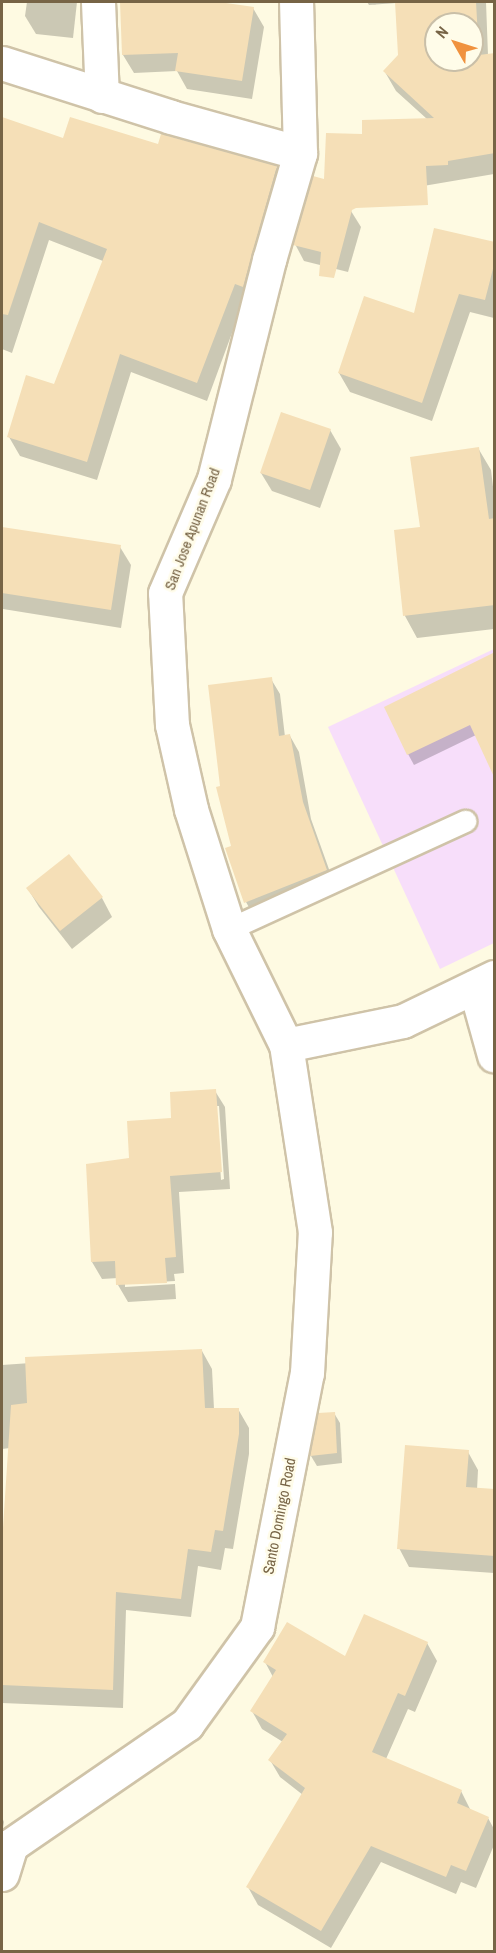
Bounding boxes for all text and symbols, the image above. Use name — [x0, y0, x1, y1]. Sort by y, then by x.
north arrow — [424, 12, 484, 72]
text: N — [430, 21, 453, 43]
street label: San Jose Apunan Road — [160, 465, 224, 593]
street label: Santo Domingo Road — [259, 1456, 299, 1576]

